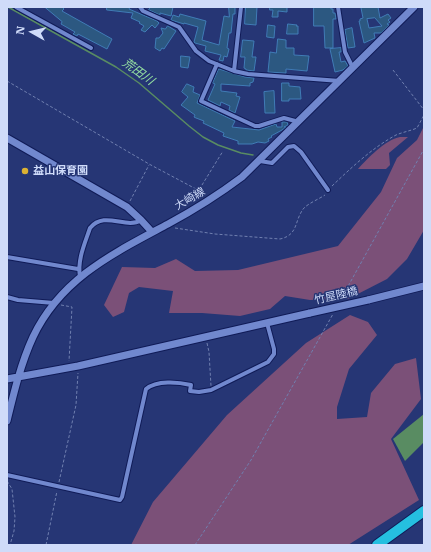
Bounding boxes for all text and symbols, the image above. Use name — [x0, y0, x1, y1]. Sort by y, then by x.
north arrow — [12, 12, 52, 52]
text: N — [13, 25, 28, 36]
water label: 荒田川 — [119, 56, 157, 88]
place label: 益山保育園 — [33, 164, 88, 178]
marker: 益山保育園 — [20, 166, 30, 176]
street label: 大崎線 — [172, 185, 208, 213]
street label: 竹屋陸橋 — [313, 285, 359, 307]

